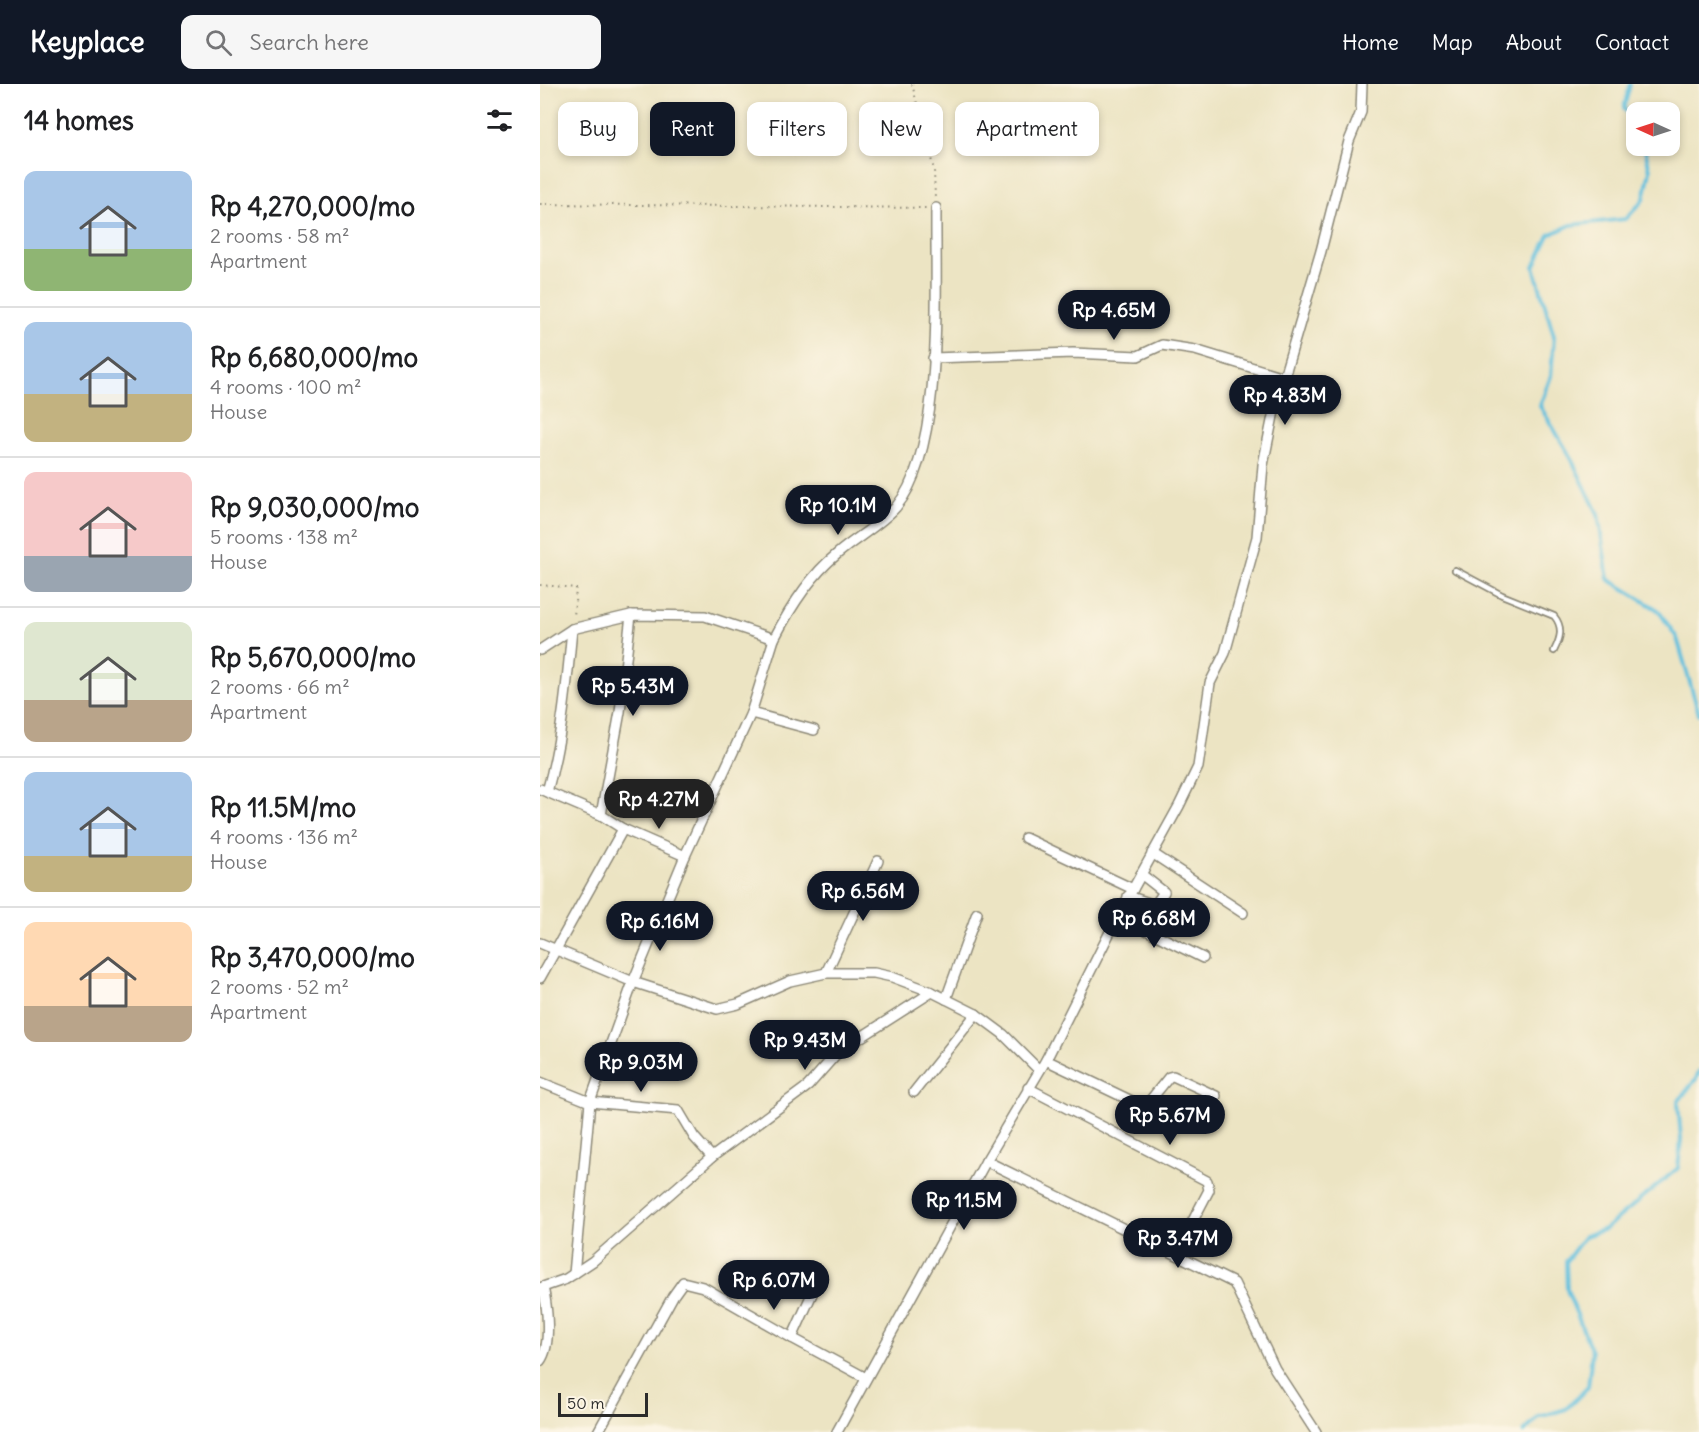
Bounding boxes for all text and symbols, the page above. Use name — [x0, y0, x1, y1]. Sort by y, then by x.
search box — [181, 15, 601, 69]
text: Keyplace — [30, 24, 145, 60]
icon: search — [202, 26, 235, 59]
text: Search here — [250, 28, 369, 56]
text: Home — [1342, 29, 1399, 56]
text: Map — [1432, 29, 1473, 56]
text: About — [1506, 29, 1562, 56]
text: Contact — [1595, 29, 1669, 56]
chip: Buy — [558, 102, 638, 156]
chip: Rent — [650, 102, 735, 156]
chip: Filters — [747, 102, 847, 156]
chip: New — [859, 102, 943, 156]
chip: Apartment — [955, 102, 1099, 156]
north arrow — [1626, 102, 1680, 156]
map controls — [1626, 102, 1680, 156]
text: 14 homes — [24, 104, 134, 137]
icon: filters — [483, 104, 516, 137]
text: Rp 4,270,000/mo — [210, 190, 415, 223]
icon: home — [72, 195, 144, 267]
text: 2 rooms · 58 m² — [210, 223, 350, 248]
text: Apartment — [210, 248, 307, 273]
pin: Rp 4.65M — [1052, 290, 1176, 341]
text: Rp 4.65M — [1072, 297, 1156, 322]
text: Rp 6,680,000/mo — [210, 341, 418, 374]
icon: home — [72, 346, 144, 418]
text: 4 rooms · 100 m² — [210, 374, 361, 399]
pin: Rp 4.83M — [1223, 375, 1347, 426]
text: Rp 4.83M — [1243, 382, 1327, 407]
text: House — [210, 399, 267, 424]
pin: Rp 10.1M — [776, 485, 900, 536]
text: Rp 9,030,000/mo — [210, 491, 419, 524]
text: Rp 10.1M — [799, 492, 877, 517]
icon: home — [72, 496, 144, 568]
text: 5 rooms · 138 m² — [210, 524, 358, 549]
text: House — [210, 549, 267, 574]
text: Rp 5,670,000/mo — [210, 641, 416, 674]
icon: home — [72, 646, 144, 718]
pin: Rp 5.43M — [571, 666, 695, 717]
text: Rp 5.43M — [591, 673, 675, 698]
text: 2 rooms · 66 m² — [210, 674, 350, 699]
text: Apartment — [210, 699, 307, 724]
pin: Rp 4.27M — [597, 779, 721, 830]
text: Rp 4.27M — [618, 786, 700, 811]
text: Rp 11.5M/mo — [210, 791, 356, 824]
icon: home — [72, 796, 144, 868]
text: 4 rooms · 136 m² — [210, 824, 358, 849]
text: House — [210, 849, 267, 874]
pin: Rp 6.56M — [801, 871, 925, 922]
text: Rp 6.56M — [821, 878, 905, 903]
pin: Rp 6.68M — [1092, 898, 1216, 949]
pin: Rp 6.16M — [598, 901, 722, 952]
text: Rp 6.68M — [1112, 905, 1196, 930]
text: Rp 6.16M — [620, 908, 700, 933]
text: Rp 3,470,000/mo — [210, 941, 415, 974]
icon: home — [72, 946, 144, 1018]
text: 2 rooms · 52 m² — [210, 974, 349, 999]
text: Apartment — [210, 999, 307, 1024]
pin: Rp 9.43M — [743, 1020, 867, 1071]
text: Rp 9.43M — [764, 1027, 846, 1052]
pin: Rp 9.03M — [579, 1042, 703, 1093]
text: Rp 9.03M — [599, 1049, 683, 1074]
pin: Rp 5.67M — [1108, 1095, 1232, 1146]
text: Rp 5.67M — [1129, 1102, 1211, 1127]
pin: Rp 11.5M — [902, 1180, 1026, 1231]
text: Rp 11.5M — [926, 1187, 1002, 1212]
pin: Rp 3.47M — [1116, 1218, 1240, 1269]
text: Rp 3.47M — [1137, 1225, 1219, 1250]
pin: Rp 6.07M — [712, 1260, 836, 1311]
text: Rp 6.07M — [732, 1267, 816, 1292]
scale bar — [558, 1390, 648, 1418]
text: 50 m — [567, 1393, 605, 1413]

